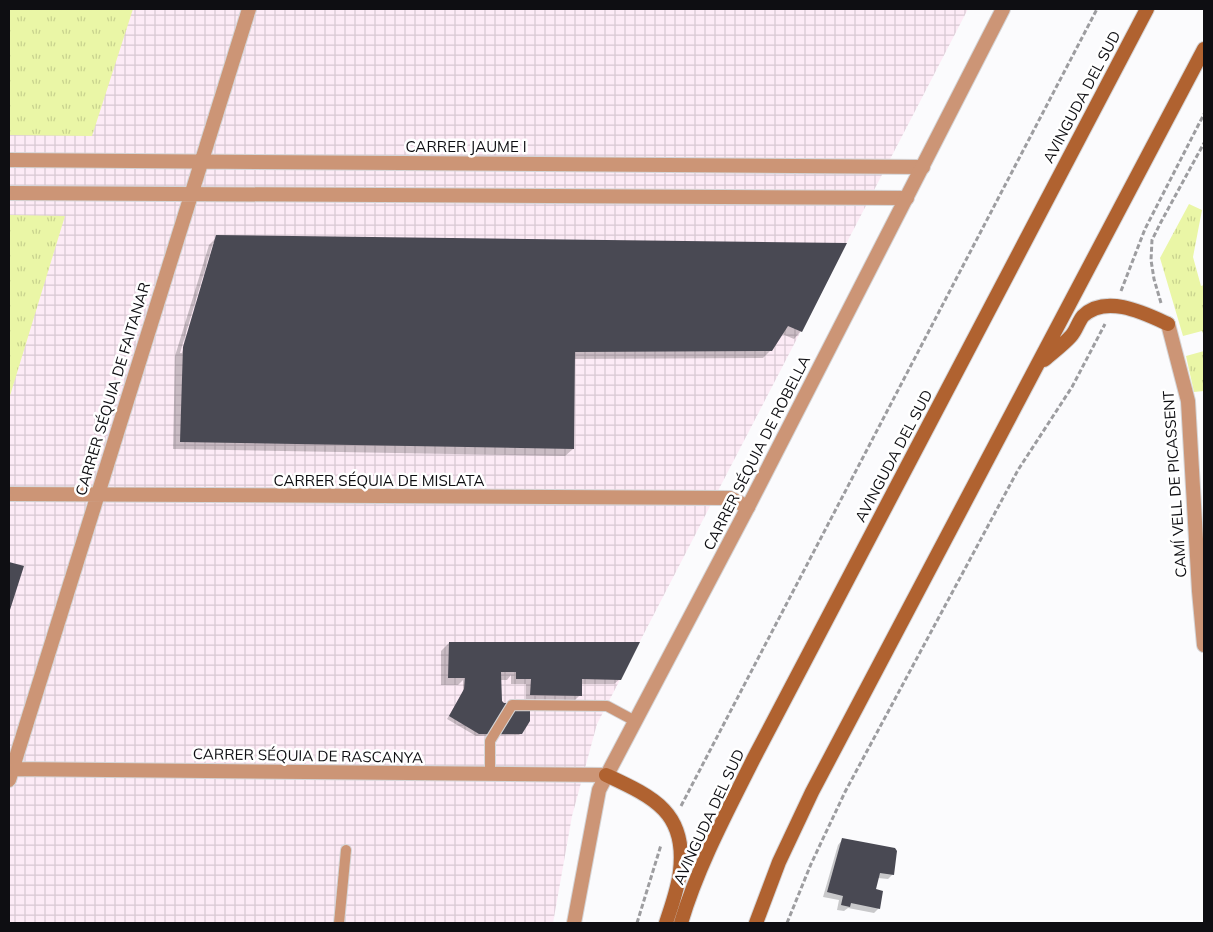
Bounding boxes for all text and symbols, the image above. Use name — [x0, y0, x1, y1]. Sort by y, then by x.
street label: AVINGUDA DEL SUD — [1039, 27, 1125, 166]
street label: CARRER JAUME I — [405, 137, 527, 156]
street label: CARRER SÉQUIA DE FAITANAR — [71, 280, 154, 498]
street label: CARRER SÉQUIA DE ROBELLA — [699, 352, 814, 553]
street label: AVINGUDA DEL SUD — [851, 386, 937, 525]
street label: CAMÍ VELL DE PICASSENT — [1158, 390, 1191, 578]
street label: CARRER SÉQUIA DE MISLATA — [273, 471, 485, 490]
street label: CARRER SÉQUIA DE RASCANYA — [193, 744, 423, 767]
street label: AVINGUDA DEL SUD — [669, 746, 748, 888]

